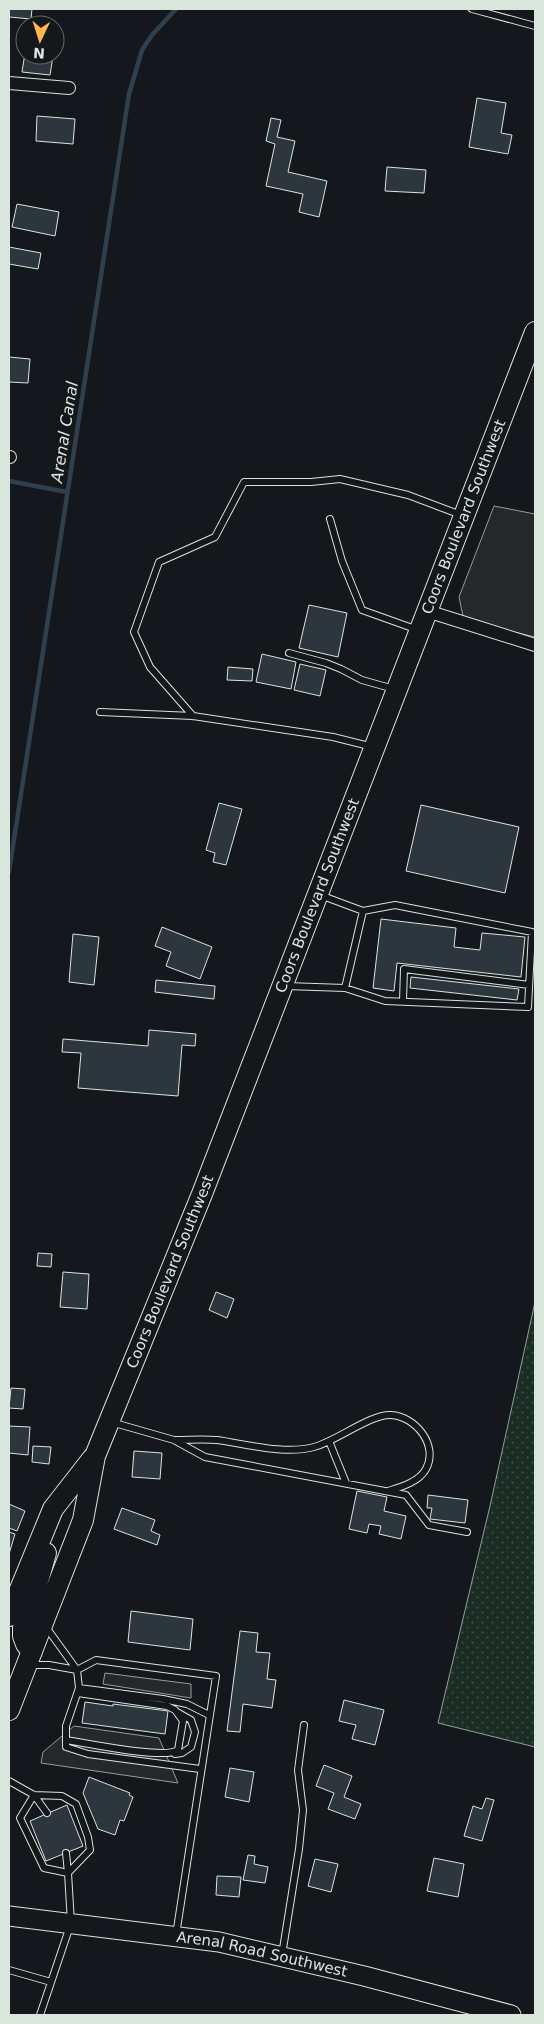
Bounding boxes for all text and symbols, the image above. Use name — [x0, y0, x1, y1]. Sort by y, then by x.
north arrow — [15, 15, 65, 65]
text: N — [33, 45, 45, 61]
water label: Arenal Canal — [47, 380, 82, 485]
street label: Coors Boulevard Southwest — [418, 417, 509, 617]
street label: Coors Boulevard Southwest — [272, 796, 363, 995]
street label: Coors Boulevard Southwest — [123, 1172, 217, 1371]
street label: Arenal Road Southwest — [175, 1928, 349, 1981]

